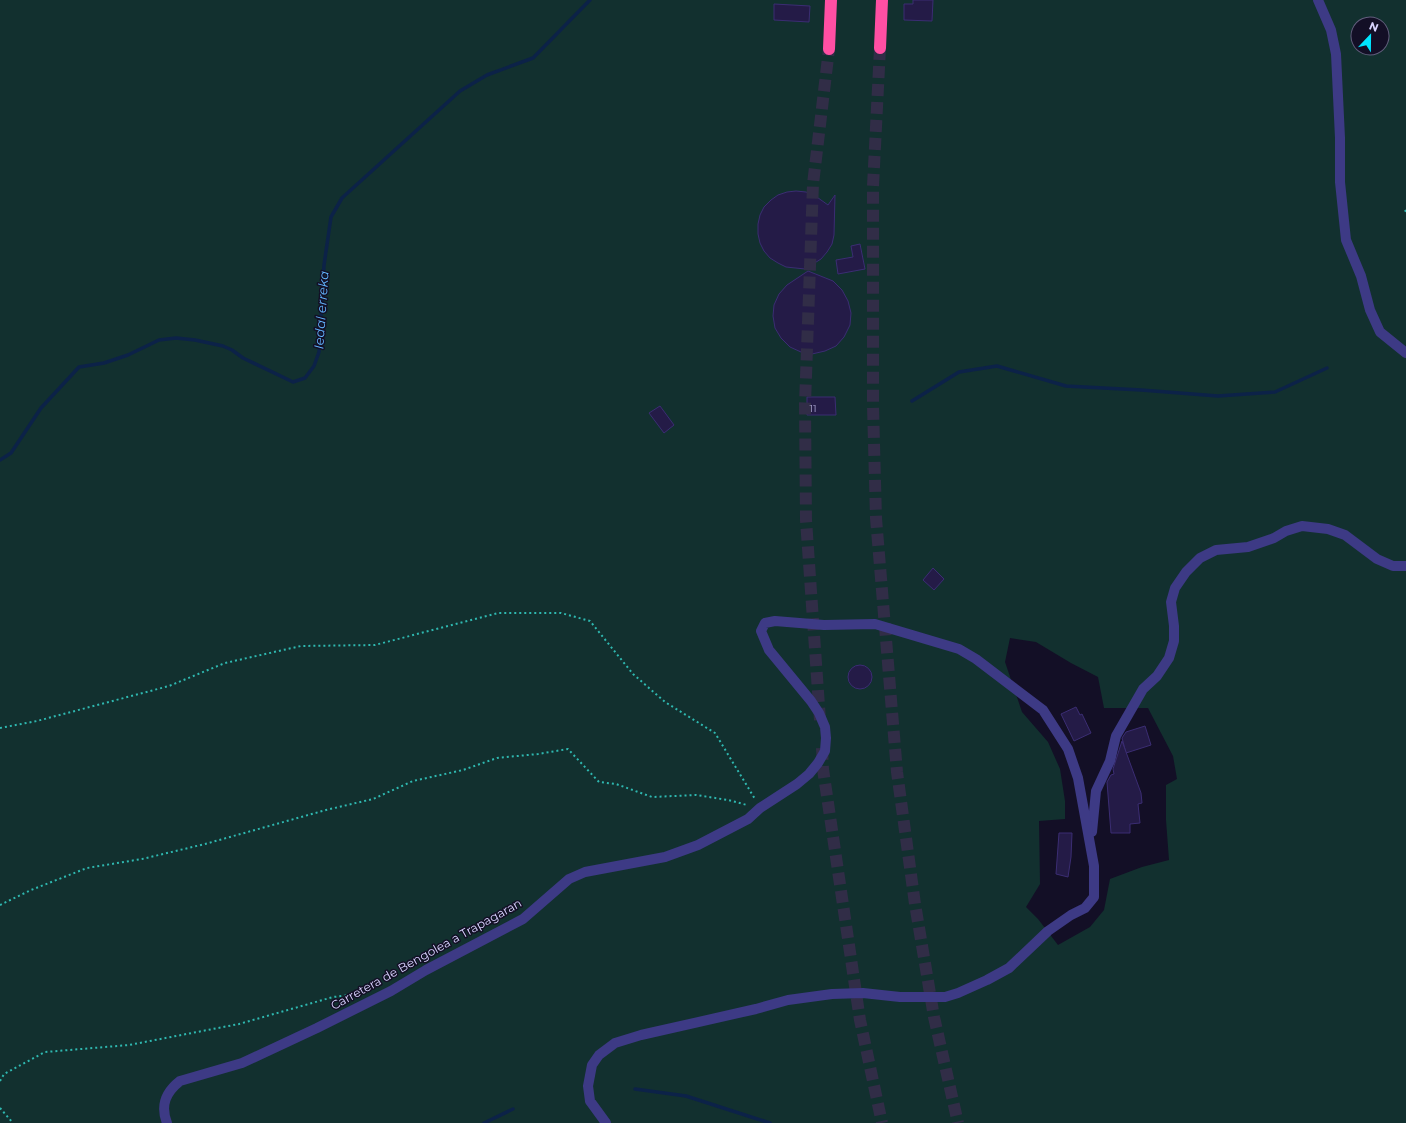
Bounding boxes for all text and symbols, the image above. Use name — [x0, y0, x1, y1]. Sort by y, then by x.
north arrow — [1350, 16, 1390, 56]
text: N — [1367, 19, 1380, 35]
water label: Iedal erreka — [310, 270, 332, 350]
house number: 11 — [809, 402, 817, 415]
street label: Carretera de Bengolea a Trapagaran — [328, 895, 524, 1013]

